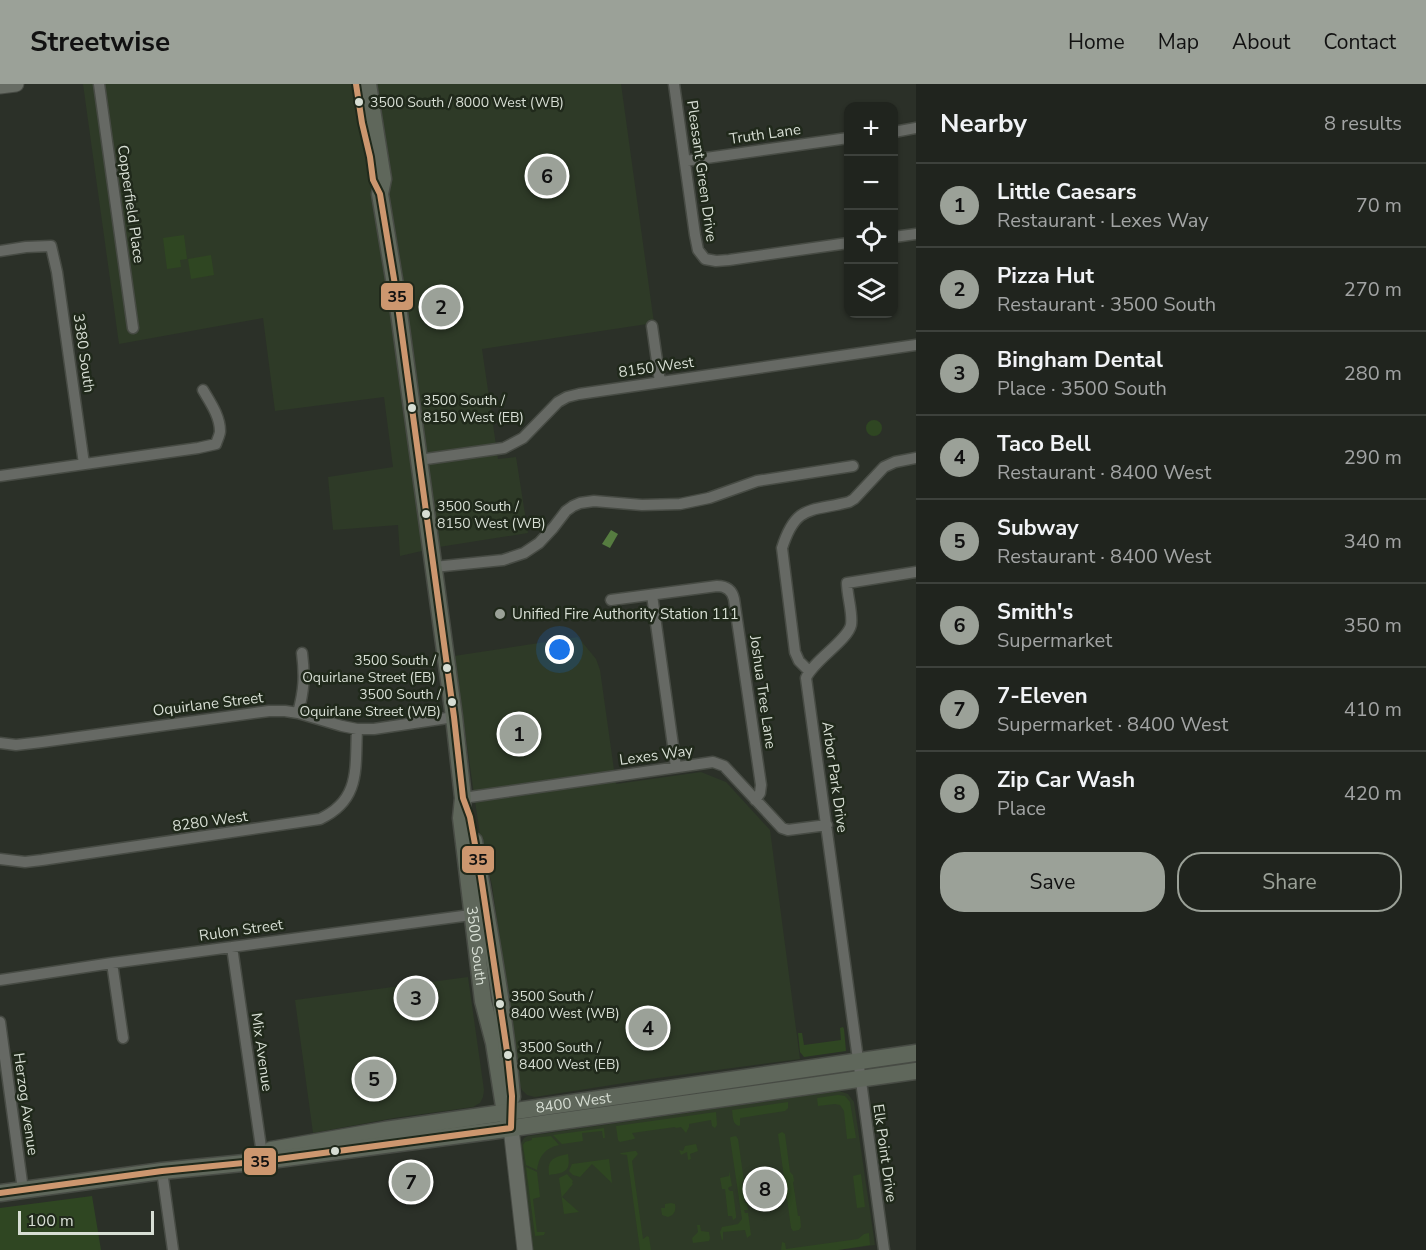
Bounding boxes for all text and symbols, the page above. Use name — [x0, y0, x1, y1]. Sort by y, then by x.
text: Streetwise — [30, 23, 170, 61]
text: Home — [1068, 28, 1125, 56]
text: Map — [1158, 28, 1199, 56]
text: About — [1232, 28, 1290, 56]
text: Contact — [1323, 28, 1396, 56]
place label: 3500 South / 8000 West (WB) — [370, 93, 564, 112]
marker: 3500 South / 8000 West (WB) — [353, 96, 365, 108]
street label: Pleasant Green Drive — [682, 99, 722, 243]
map controls — [844, 102, 898, 318]
button: + — [844, 102, 898, 156]
text: Nearby — [940, 106, 1027, 141]
text: 8 results — [1324, 110, 1402, 137]
street label: Truth Lane — [728, 119, 802, 149]
street label: Copperfield Place — [113, 144, 149, 264]
pin: 6 — [528, 154, 566, 199]
button: − — [844, 156, 898, 210]
text: Little Caesars — [997, 177, 1137, 207]
text: 1 — [954, 192, 966, 219]
text: 70 m — [1356, 192, 1402, 219]
text: Restaurant · Lexes Way — [997, 207, 1209, 234]
button: locate — [844, 210, 898, 264]
text: Pizza Hut — [997, 261, 1094, 291]
button: layers — [844, 264, 898, 318]
text: 2 — [954, 276, 966, 303]
text: 270 m — [1344, 276, 1402, 303]
line badge: 35 — [380, 282, 414, 311]
pin: 2 — [422, 284, 460, 330]
text: 35 — [387, 286, 407, 308]
text: Restaurant · 3500 South — [997, 291, 1216, 318]
street label: 3380 South — [69, 312, 99, 394]
text: Bingham Dental — [997, 345, 1163, 375]
street label: 8150 West — [617, 352, 696, 382]
text: 3 — [954, 360, 966, 387]
text: 280 m — [1344, 360, 1402, 387]
text: Place · 3500 South — [997, 375, 1167, 402]
place label: 3500 South / 8150 West (EB) — [423, 391, 524, 427]
marker: 3500 South / 8150 West (EB) — [406, 402, 418, 414]
text: Taco Bell — [997, 429, 1091, 459]
text: 4 — [954, 444, 966, 471]
text: 290 m — [1344, 444, 1402, 471]
text: Restaurant · 8400 West — [997, 459, 1211, 486]
place label: 3500 South / 8150 West (WB) — [437, 497, 546, 533]
marker: 3500 South / 8150 West (WB) — [420, 508, 432, 520]
text: Subway — [997, 513, 1079, 543]
text: 5 — [954, 528, 966, 555]
text: 340 m — [1344, 528, 1402, 555]
text: Restaurant · 8400 West — [997, 543, 1211, 570]
text: Smith's — [997, 597, 1073, 627]
place label: Unified Fire Authority Station 111 — [512, 604, 739, 624]
marker: Unified Fire Authority Station 111 — [493, 607, 507, 621]
text: 6 — [954, 612, 966, 639]
text: 350 m — [1344, 612, 1402, 639]
text: Supermarket — [997, 627, 1112, 654]
street label: Joshua Tree Lane — [745, 633, 781, 750]
your location — [545, 635, 574, 664]
place label: 3500 South / Oquirlane Street (EB) — [302, 651, 437, 687]
marker: 3500 South / Oquirlane Street (EB) — [441, 662, 453, 674]
text: 7-Eleven — [997, 681, 1088, 711]
place label: 3500 South / Oquirlane Street (WB) — [299, 685, 442, 721]
street label: Oquirlane Street — [152, 687, 265, 721]
marker: 3500 South / Oquirlane Street (WB) — [446, 696, 458, 708]
text: 7 — [954, 696, 966, 723]
text: 410 m — [1344, 696, 1402, 723]
text: Supermarket · 8400 West — [997, 711, 1228, 738]
pin: 1 — [500, 712, 538, 756]
street label: Arbor Park Drive — [817, 720, 853, 834]
street label: Lexes Way — [618, 740, 694, 770]
text: Zip Car Wash — [997, 765, 1135, 795]
text: 8 — [954, 780, 966, 807]
text: 420 m — [1344, 780, 1402, 807]
text: Place — [997, 795, 1046, 822]
street label: 8280 West — [171, 806, 250, 836]
line badge: 35 — [461, 845, 495, 874]
text: 35 — [468, 849, 488, 871]
button: Save — [940, 852, 1165, 912]
button: Share — [1177, 852, 1402, 912]
street label: 3500 South — [462, 905, 491, 987]
street label: Rulon Street — [198, 914, 285, 946]
pin: 3 — [396, 976, 436, 1020]
place label: 3500 South / 8400 West (WB) — [511, 987, 620, 1023]
marker: 3500 South / 8400 West (WB) — [494, 998, 506, 1010]
pin: 4 — [628, 1006, 668, 1050]
street label: Mix Avenue — [247, 1011, 277, 1093]
place label: 3500 South / 8400 West (EB) — [519, 1038, 620, 1074]
marker: 3500 South / 8400 West (EB) — [502, 1049, 514, 1061]
street label: Herzog Avenue — [9, 1051, 43, 1157]
pin: 5 — [354, 1056, 394, 1102]
street label: 8400 West — [534, 1087, 613, 1118]
street label: Elk Point Drive — [868, 1103, 902, 1203]
unlabelled marker — [329, 1145, 341, 1157]
line badge: 35 — [243, 1147, 277, 1176]
text: 35 — [250, 1151, 270, 1173]
pin: 7 — [392, 1160, 430, 1204]
pin: 8 — [746, 1166, 784, 1212]
scale bar — [18, 1208, 154, 1236]
text: 100 m — [27, 1210, 74, 1232]

